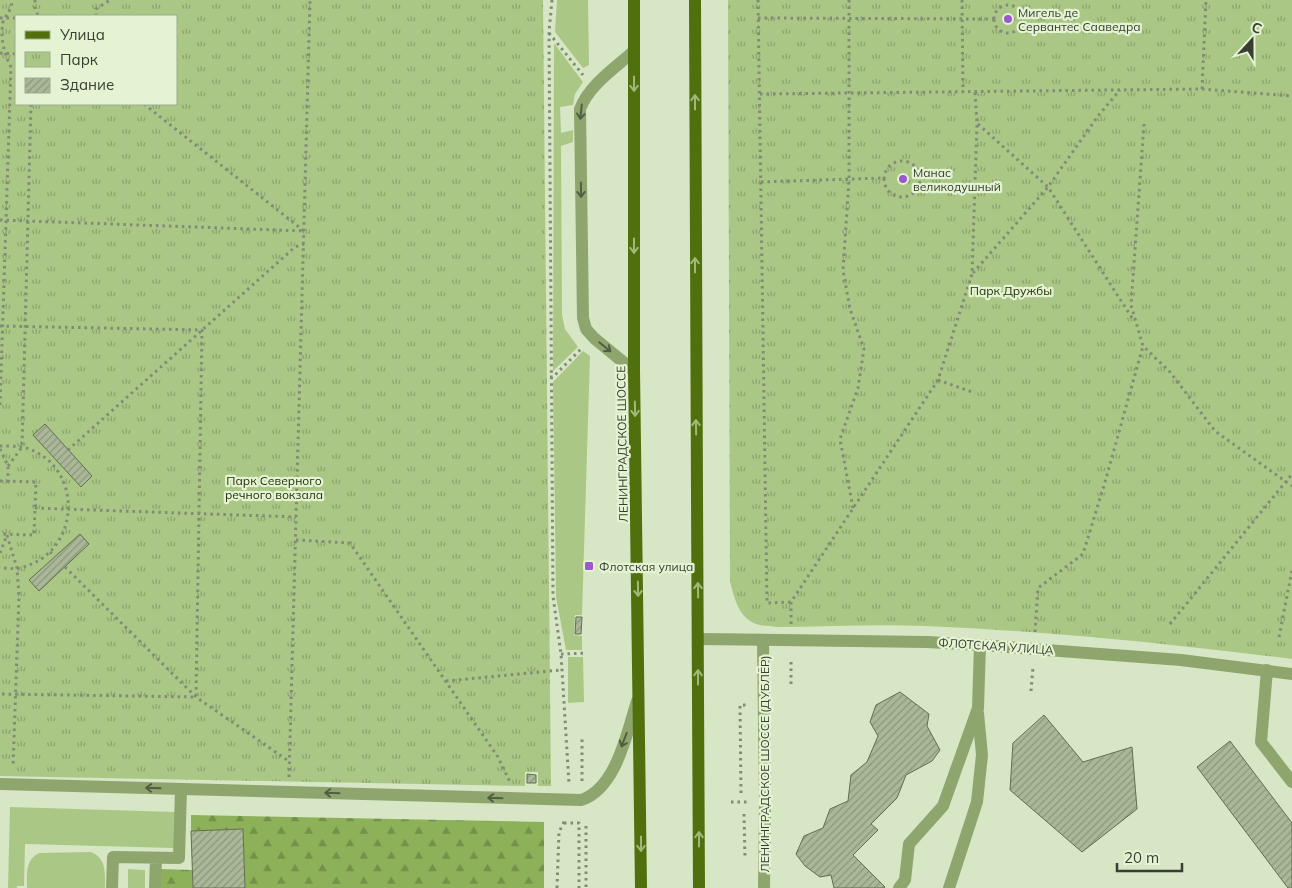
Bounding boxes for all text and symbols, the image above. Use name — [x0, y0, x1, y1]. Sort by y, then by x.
place label: Мигель де Сервантес Сааведра — [1018, 5, 1141, 34]
marker: Мигель де Сервантес Сааведра — [1002, 13, 1014, 25]
legend — [15, 15, 178, 105]
north arrow — [1227, 15, 1277, 65]
text: С — [1249, 18, 1264, 38]
text: Улица — [59, 25, 105, 44]
text: Парк — [60, 50, 99, 69]
text: Здание — [60, 75, 114, 94]
one-way arrow — [629, 75, 639, 91]
one-way arrow — [690, 95, 700, 111]
one-way arrow — [576, 104, 586, 120]
place label: Манас великодушный — [913, 165, 1001, 194]
marker: Манас великодушный — [897, 173, 909, 185]
one-way arrow — [576, 182, 586, 198]
one-way arrow — [629, 238, 639, 254]
one-way arrow — [690, 257, 700, 274]
park label: Парк Дружбы — [970, 283, 1052, 298]
one-way arrow — [598, 341, 611, 352]
street label: ЛЕНИНГРАДСКОЕ ШОССЕ — [613, 366, 631, 522]
one-way arrow — [630, 400, 640, 416]
one-way arrow — [691, 420, 701, 436]
park label: Парк Северного речного вокзала — [225, 473, 323, 502]
place label: Флотская улица — [599, 559, 693, 574]
marker: Флотская улица — [583, 560, 595, 572]
one-way arrow — [633, 580, 643, 596]
one-way arrow — [693, 582, 703, 598]
street label: ФЛОТСКАЯ УЛИЦА — [938, 634, 1054, 658]
street label: ЛЕНИНГРАДСКОЕ ШОССЕ (ДУБЛЁР) — [757, 656, 772, 873]
one-way arrow — [693, 669, 703, 686]
one-way arrow — [619, 732, 628, 748]
one-way arrow — [145, 784, 161, 793]
one-way arrow — [325, 788, 341, 798]
one-way arrow — [487, 793, 503, 802]
one-way arrow — [694, 832, 704, 848]
one-way arrow — [636, 836, 646, 852]
scale bar — [1117, 840, 1182, 872]
text: 20 m — [1124, 848, 1159, 867]

